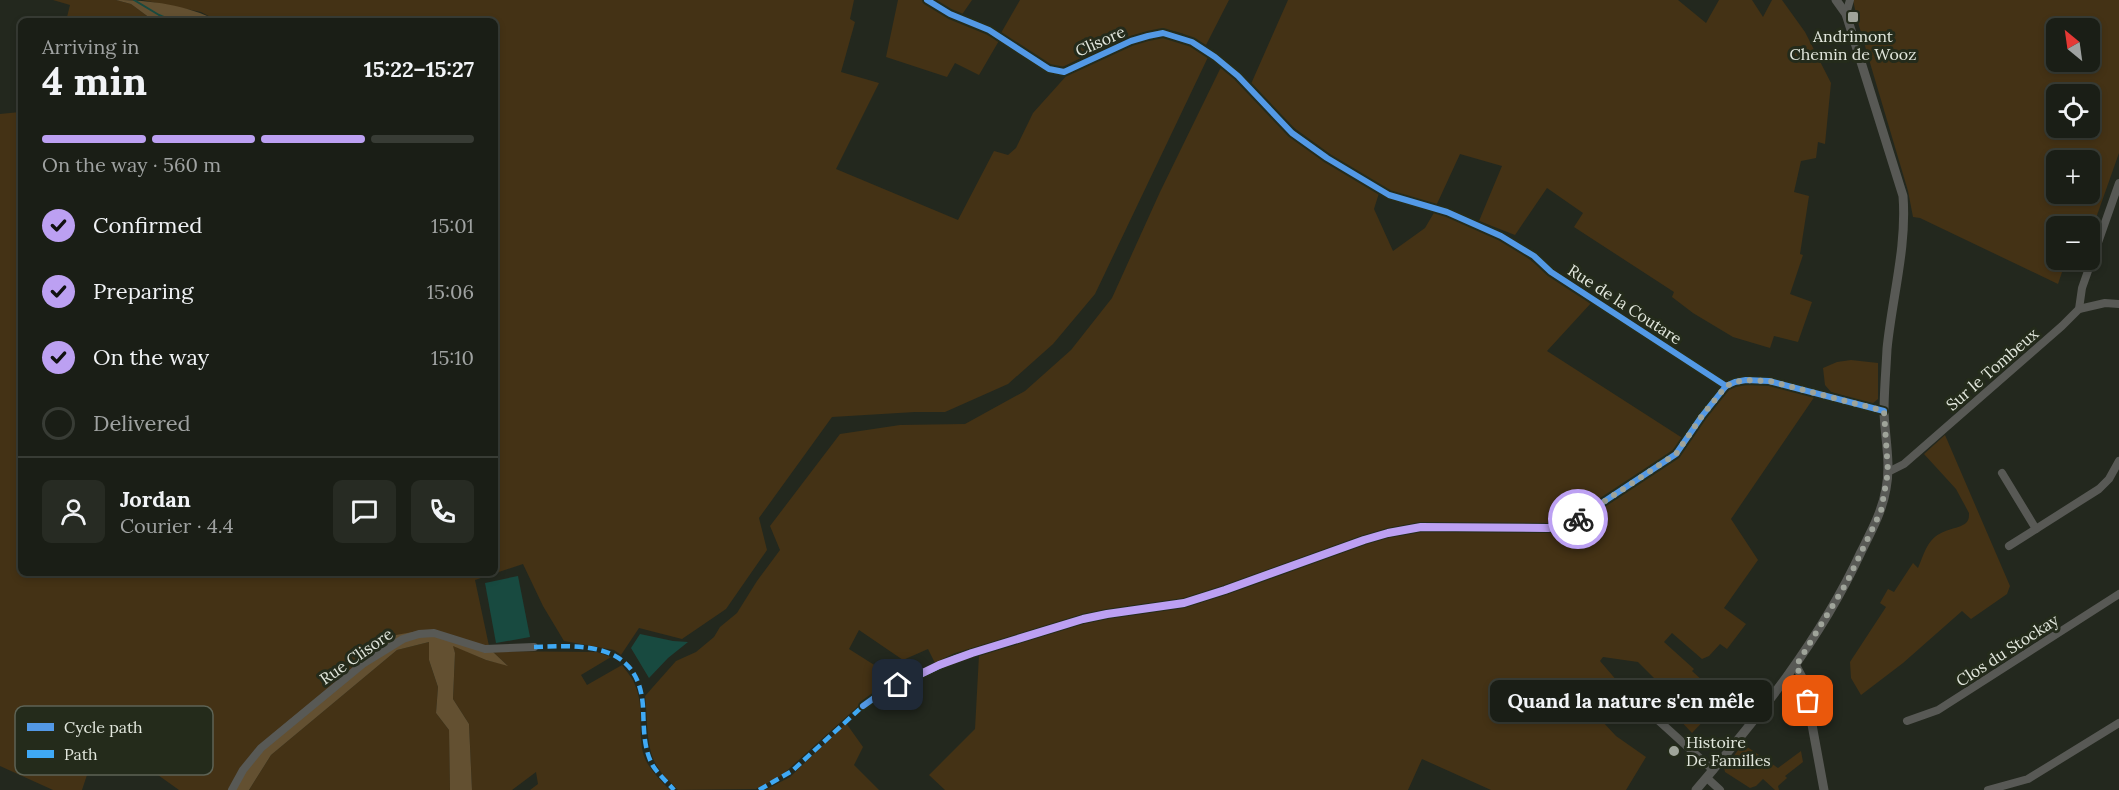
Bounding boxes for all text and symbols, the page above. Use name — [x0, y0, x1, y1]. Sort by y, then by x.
marker: Andrimont Chemin de Wooz — [1846, 10, 1860, 24]
north arrow — [2046, 18, 2100, 72]
map controls — [2046, 18, 2100, 270]
street label: Clisore — [1072, 21, 1128, 61]
place label: Andrimont Chemin de Wooz — [1790, 26, 1916, 64]
text: Arriving in — [42, 34, 139, 59]
text: 15:22–15:27 — [364, 55, 474, 83]
text: 4 min — [42, 56, 147, 106]
button: locate — [2046, 84, 2100, 138]
button: + — [2046, 150, 2100, 204]
text: On the way · 560 m — [42, 152, 221, 177]
icon: check — [42, 209, 75, 242]
text: Confirmed — [93, 211, 202, 239]
text: 15:01 — [431, 213, 474, 238]
button: − — [2046, 216, 2100, 270]
street label: Rue de la Coutare — [1564, 260, 1686, 348]
icon: check — [42, 275, 75, 308]
text: Preparing — [93, 277, 193, 305]
text: 15:06 — [427, 279, 474, 304]
street label: Sur le Tombeux — [1942, 323, 2043, 415]
icon: check — [42, 341, 75, 374]
text: On the way — [93, 343, 209, 371]
text: 15:10 — [431, 345, 474, 370]
text: Delivered — [93, 409, 191, 437]
button: person — [42, 480, 105, 543]
button: chat — [333, 480, 396, 543]
button: phone — [411, 480, 474, 543]
text: Jordan — [120, 485, 191, 513]
courier — [1548, 489, 1608, 549]
icon: bike — [1562, 503, 1595, 536]
text: Courier · 4.4 — [120, 513, 234, 538]
street label: Clos du Stockay — [1952, 609, 2062, 691]
street label: Rue Clisore — [316, 623, 397, 689]
pin — [872, 659, 923, 710]
icon: home — [881, 668, 914, 701]
pin — [1782, 675, 1833, 726]
callout: Quand la nature s'en mêle — [1490, 680, 1772, 722]
icon: bag — [1791, 684, 1824, 717]
text: Quand la nature s'en mêle — [1507, 688, 1755, 713]
legend — [15, 706, 213, 775]
text: Cycle path — [64, 717, 143, 737]
place label: Histoire De Familles — [1686, 732, 1771, 770]
text: Path — [64, 744, 98, 764]
marker: Histoire De Familles — [1667, 744, 1681, 758]

